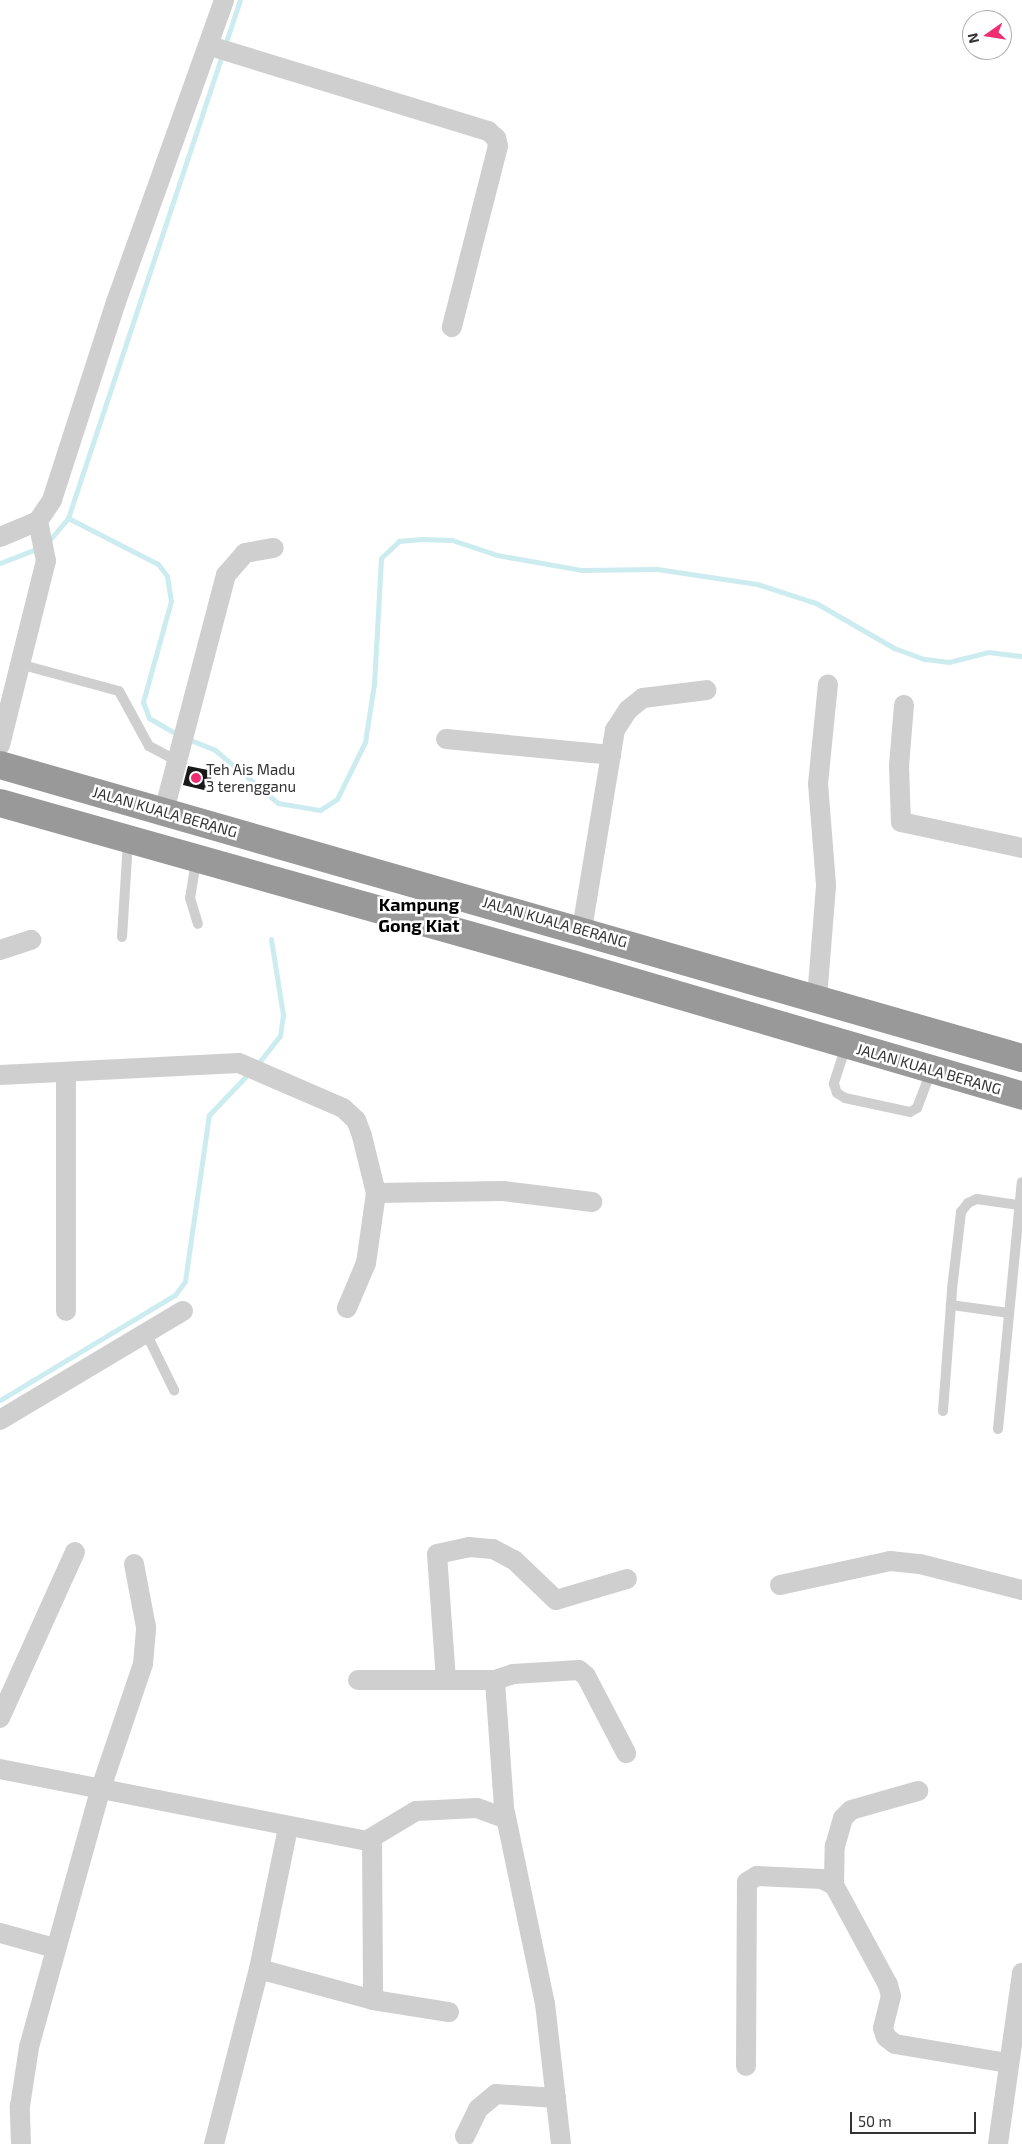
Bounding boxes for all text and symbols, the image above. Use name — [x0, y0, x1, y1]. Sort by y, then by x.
north arrow — [962, 10, 1012, 60]
text: N — [963, 31, 982, 45]
place label: Teh Ais Madu 3 terengganu — [206, 760, 296, 795]
marker: Teh Ais Madu 3 terengganu — [190, 772, 202, 784]
street label: JALAN KUALA BERANG — [90, 783, 240, 841]
street label: JALAN KUALA BERANG — [480, 893, 630, 951]
district label: Kampung Gong Kiat — [378, 894, 460, 936]
street label: JALAN KUALA BERANG — [854, 1040, 1004, 1098]
scale bar — [852, 2102, 978, 2134]
text: 50 m — [858, 2112, 892, 2130]

